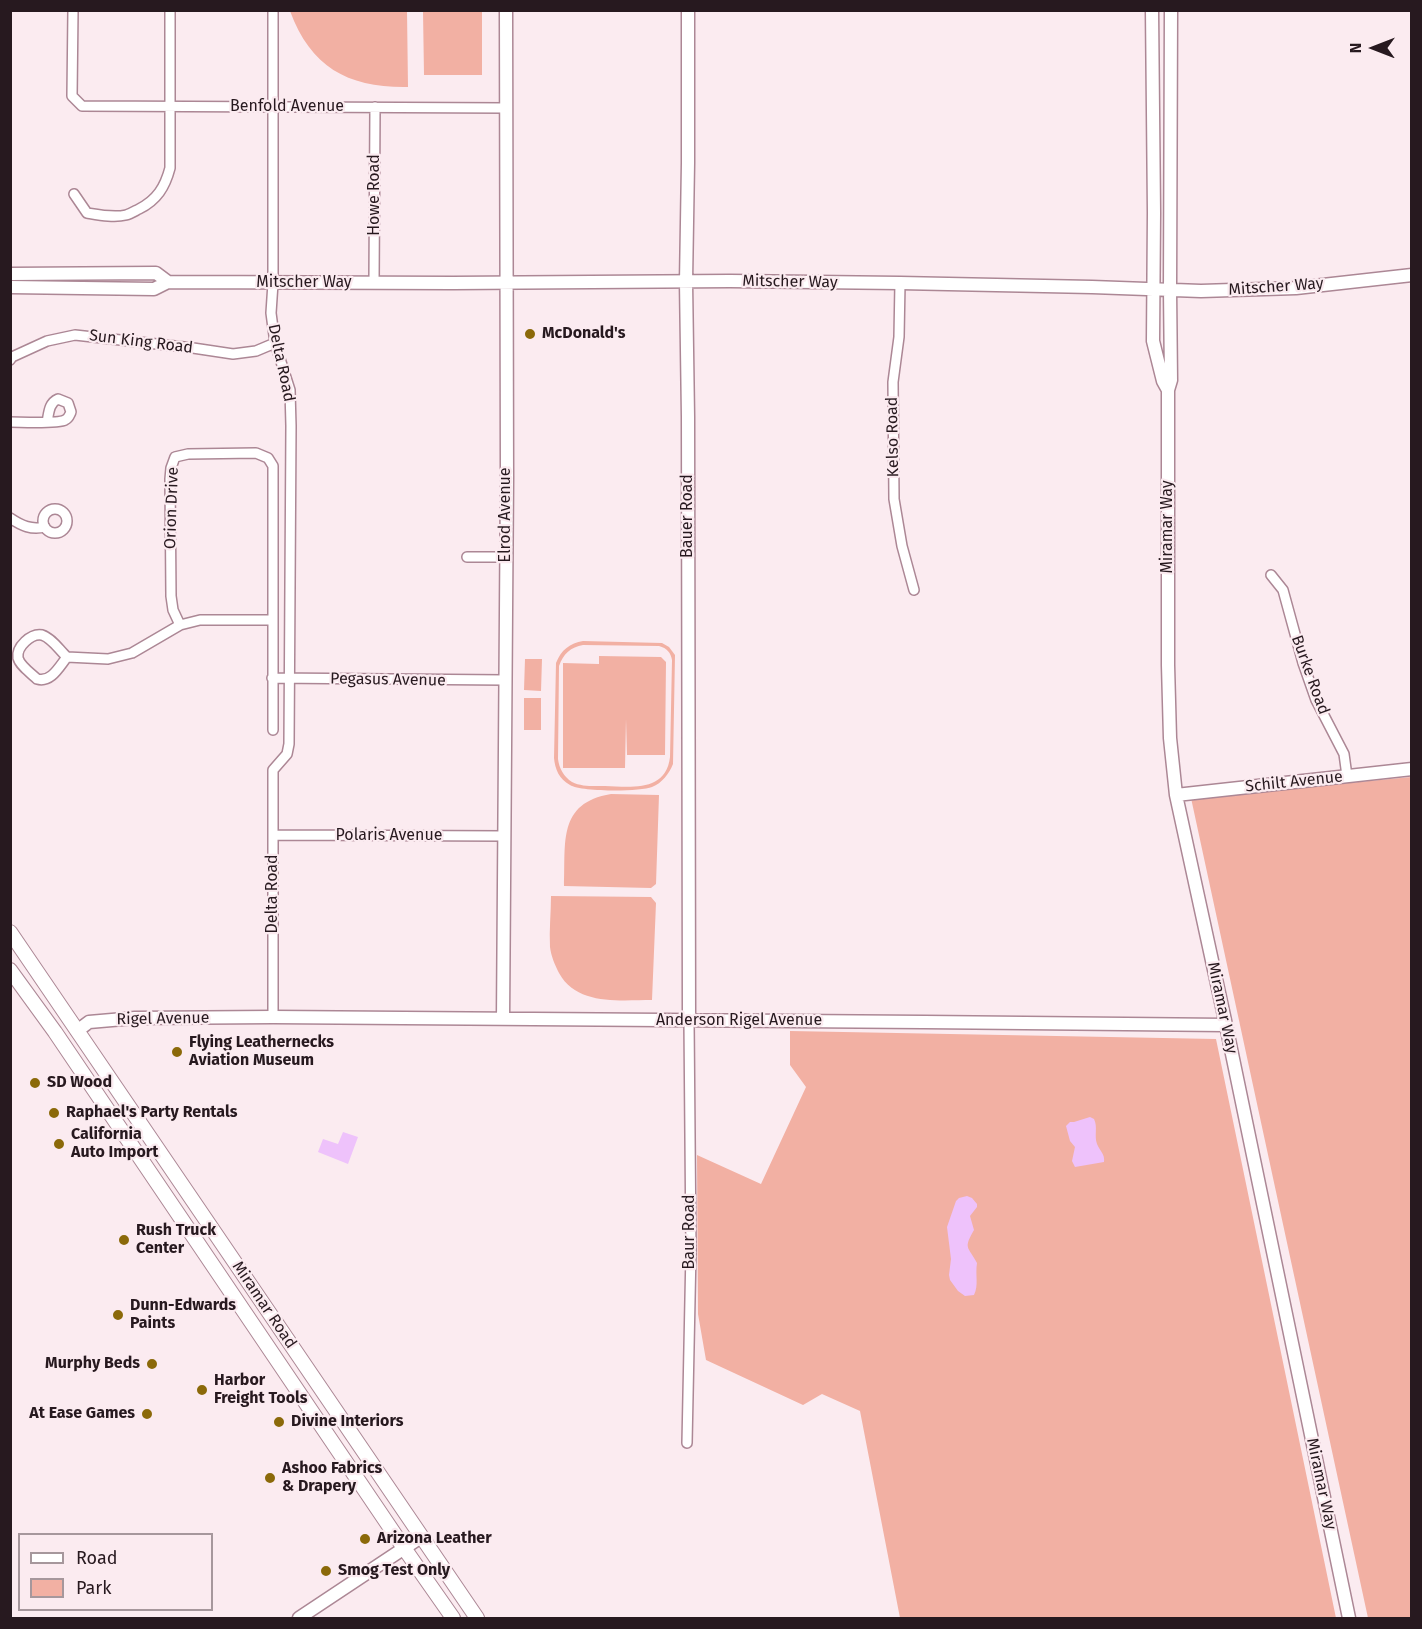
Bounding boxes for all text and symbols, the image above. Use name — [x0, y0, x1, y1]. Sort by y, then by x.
north arrow — [1344, 18, 1404, 78]
text: N — [1346, 43, 1365, 53]
street label: Benfold Avenue — [230, 97, 344, 117]
street label: Howe Road — [365, 154, 385, 236]
street label: Mitscher Way — [742, 272, 838, 292]
street label: Mitscher Way — [256, 273, 352, 293]
street label: Mitscher Way — [1228, 274, 1324, 300]
street label: Delta Road — [263, 322, 299, 404]
place label: McDonald's — [542, 324, 625, 344]
street label: Sun King Road — [88, 326, 194, 358]
marker: McDonald's — [523, 327, 537, 341]
street label: Kelso Road — [883, 397, 903, 477]
street label: Orion Drive — [161, 467, 183, 549]
street label: Elrod Avenue — [496, 467, 516, 563]
street label: Bauer Road — [678, 474, 698, 558]
street label: Miramar Way — [1158, 480, 1178, 574]
street label: Burke Road — [1287, 633, 1333, 717]
street label: Pegasus Avenue — [330, 669, 446, 691]
street label: Schilt Avenue — [1244, 767, 1344, 797]
street label: Polaris Avenue — [336, 826, 442, 846]
street label: Delta Road — [263, 854, 283, 934]
street label: Miramar Way — [1203, 960, 1241, 1056]
street label: Rigel Avenue — [116, 1009, 210, 1029]
street label: Anderson Rigel Avenue — [656, 1011, 822, 1031]
place label: Flying Leathernecks Aviation Museum — [189, 1033, 334, 1071]
marker: Flying Leathernecks Aviation Museum — [170, 1045, 184, 1059]
place label: SD Wood — [47, 1073, 112, 1093]
marker: SD Wood — [28, 1076, 42, 1090]
place label: Raphael's Party Rentals — [66, 1103, 237, 1123]
marker: Raphael's Party Rentals — [47, 1106, 61, 1120]
place label: California Auto Import — [71, 1125, 158, 1163]
marker: California Auto Import — [52, 1137, 66, 1151]
street label: Baur Road — [680, 1194, 700, 1270]
place label: Rush Truck Center — [136, 1221, 216, 1259]
marker: Rush Truck Center — [117, 1233, 131, 1247]
street label: Miramar Road — [228, 1258, 300, 1352]
place label: Dunn-Edwards Paints — [130, 1296, 236, 1334]
marker: Dunn-Edwards Paints — [111, 1308, 125, 1322]
place label: Murphy Beds — [45, 1354, 140, 1374]
marker: Murphy Beds — [145, 1357, 159, 1371]
place label: Harbor Freight Tools — [214, 1371, 307, 1409]
marker: Harbor Freight Tools — [195, 1383, 209, 1397]
place label: At Ease Games — [29, 1404, 135, 1424]
marker: At Ease Games — [140, 1407, 154, 1421]
place label: Divine Interiors — [291, 1412, 403, 1432]
marker: Divine Interiors — [272, 1415, 286, 1429]
street label: Miramar Way — [1302, 1436, 1340, 1532]
place label: Ashoo Fabrics & Drapery — [282, 1459, 382, 1497]
marker: Ashoo Fabrics & Drapery — [263, 1471, 277, 1485]
place label: Arizona Leather — [377, 1529, 492, 1549]
marker: Arizona Leather — [358, 1532, 372, 1546]
legend — [18, 1533, 213, 1611]
text: Road — [76, 1547, 118, 1569]
place label: Smog Test Only — [338, 1561, 450, 1581]
marker: Smog Test Only — [319, 1564, 333, 1578]
text: Park — [76, 1577, 111, 1599]

